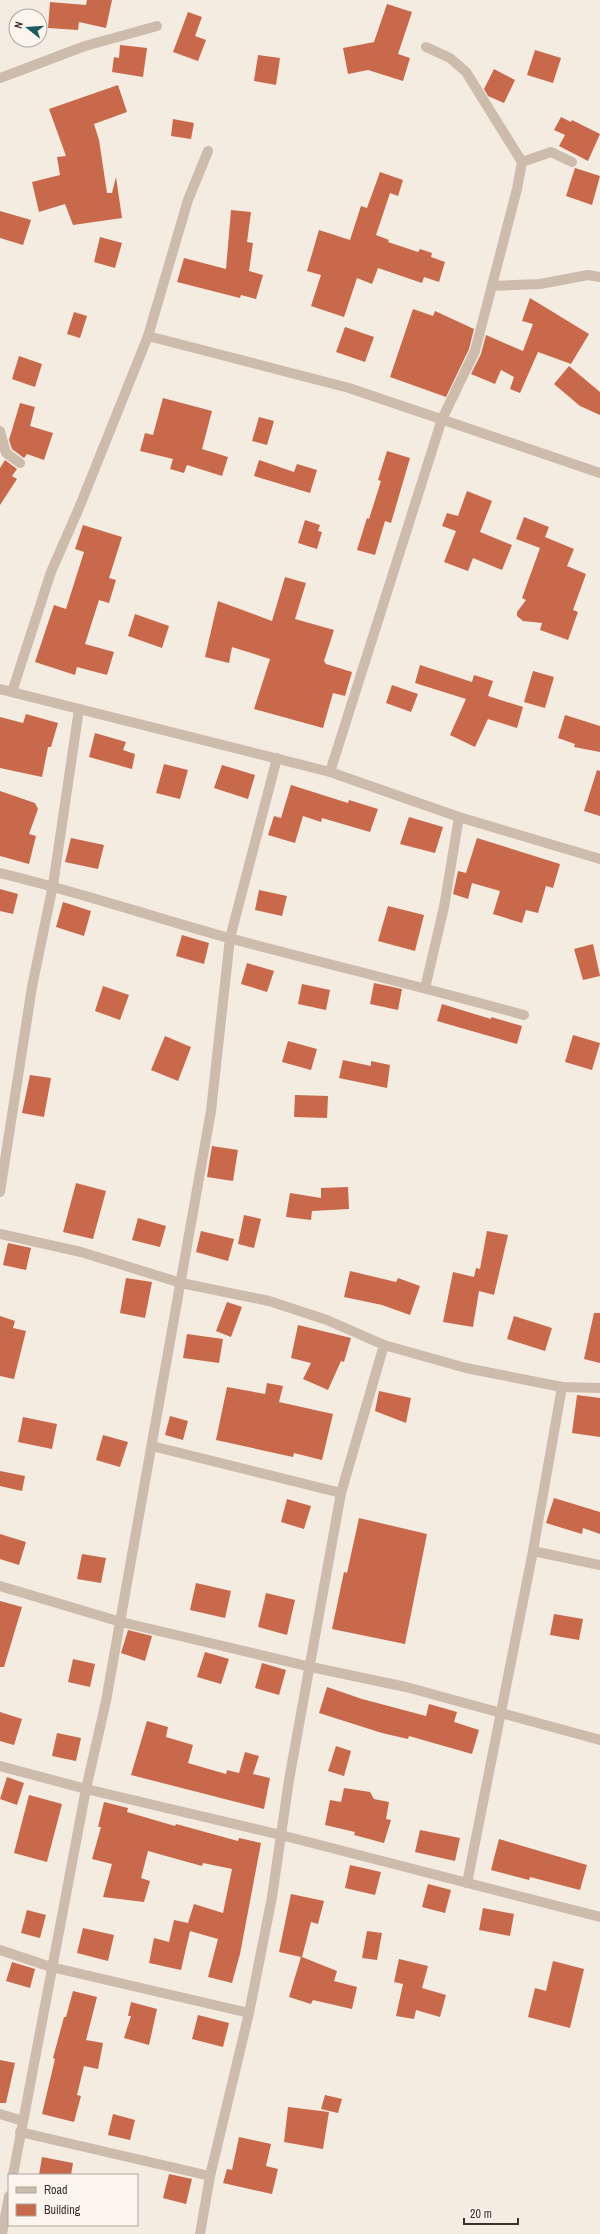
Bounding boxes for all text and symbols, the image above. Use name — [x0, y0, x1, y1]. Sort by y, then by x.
north arrow — [8, 8, 48, 48]
text: N — [11, 20, 26, 30]
legend — [8, 2174, 138, 2226]
text: Road — [44, 2182, 68, 2198]
scale bar — [464, 2200, 518, 2226]
text: Building — [44, 2202, 81, 2218]
text: 20 m — [470, 2206, 492, 2222]

